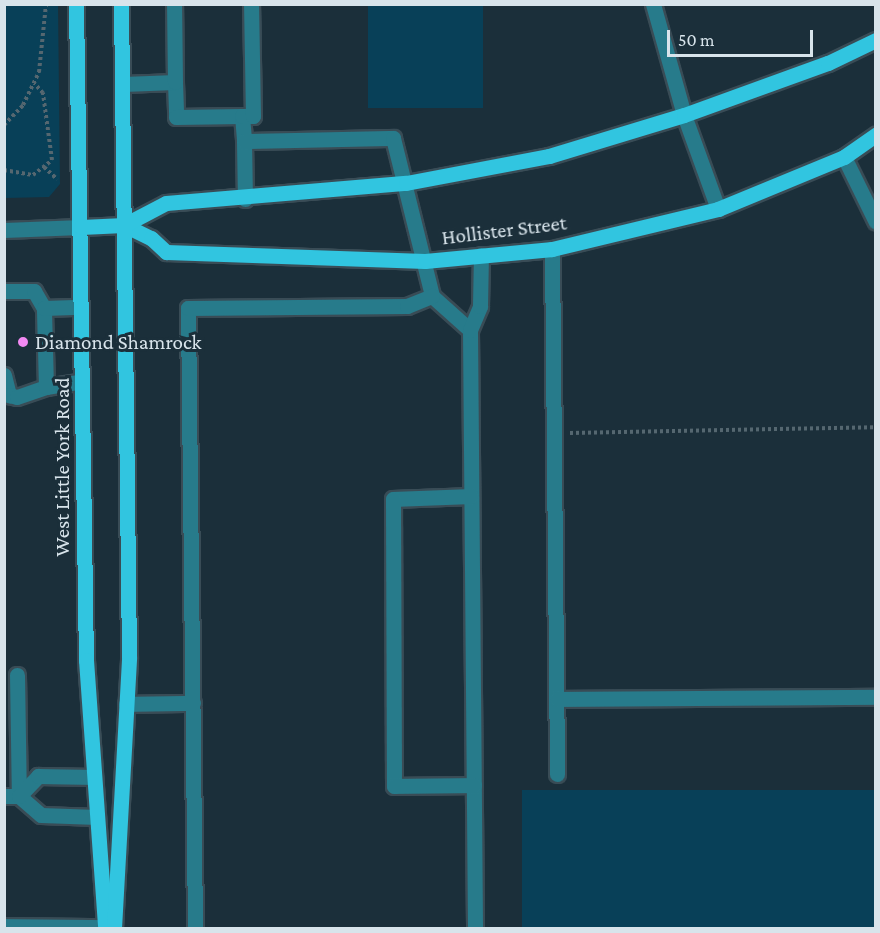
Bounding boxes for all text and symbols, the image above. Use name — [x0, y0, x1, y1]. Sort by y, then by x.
scale bar — [670, 18, 816, 56]
text: 50 m — [678, 30, 715, 50]
street label: Hollister Street — [440, 210, 568, 250]
place label: Diamond Shamrock — [35, 329, 202, 355]
marker: Diamond Shamrock — [16, 335, 30, 349]
street label: West Little York Road — [49, 377, 75, 557]

